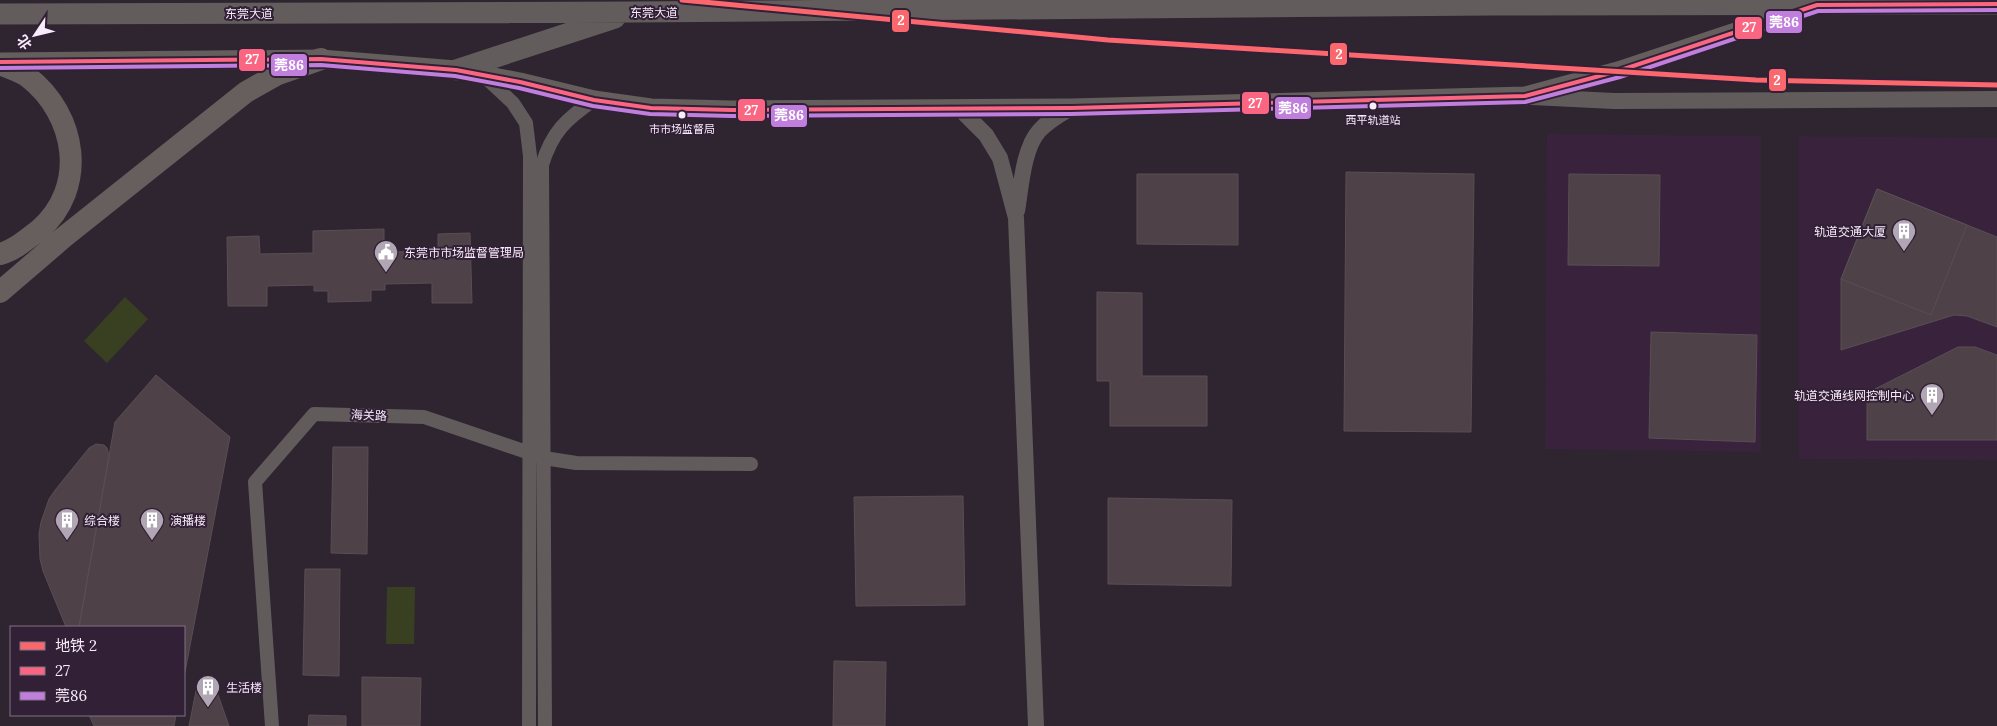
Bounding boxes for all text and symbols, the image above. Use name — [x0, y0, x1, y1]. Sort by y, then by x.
street label: 东莞大道 — [630, 5, 678, 20]
street label: 东莞大道 — [225, 6, 273, 21]
line badge: 2 — [891, 9, 910, 33]
north arrow — [10, 10, 60, 60]
line badge: 莞86 — [1765, 10, 1803, 34]
text: 2 — [897, 11, 905, 29]
text: 莞86 — [1769, 13, 1799, 31]
line badge: 27 — [1734, 16, 1763, 40]
text: 27 — [1742, 18, 1756, 36]
text: 北 — [13, 32, 36, 53]
line badge: 2 — [1329, 42, 1348, 66]
text: 2 — [1335, 45, 1343, 63]
line badge: 27 — [238, 48, 266, 72]
text: 27 — [245, 50, 259, 68]
line badge: 莞86 — [270, 53, 308, 77]
text: 莞86 — [274, 56, 304, 74]
line badge: 2 — [1768, 68, 1787, 92]
text: 2 — [1773, 71, 1781, 89]
line badge: 27 — [1241, 91, 1270, 115]
text: 27 — [1248, 94, 1262, 112]
line badge: 莞86 — [1274, 96, 1312, 120]
line badge: 27 — [737, 98, 766, 122]
text: 莞86 — [1278, 99, 1308, 117]
text: 27 — [744, 101, 758, 119]
marker: 西平轨道站 — [1368, 101, 1378, 111]
line badge: 莞86 — [770, 104, 808, 128]
text: 莞86 — [774, 106, 804, 124]
marker: 市市场监督局 — [677, 110, 687, 120]
place label: 西平轨道站 — [1346, 113, 1401, 127]
place label: 市市场监督局 — [649, 122, 715, 136]
building icon: 轨道交通大厦 — [1891, 218, 1917, 252]
place label: 轨道交通大厦 — [1814, 224, 1886, 239]
public building icon: 东莞市市场监督管理局 — [373, 239, 399, 273]
place label: 东莞市市场监督管理局 — [404, 245, 524, 260]
building icon: 轨道交通线网控制中心 — [1919, 382, 1945, 416]
place label: 轨道交通线网控制中心 — [1794, 388, 1914, 403]
street label: 海关路 — [351, 407, 387, 423]
building icon: 综合楼 — [54, 507, 80, 541]
building icon: 演播楼 — [139, 507, 165, 541]
place label: 综合楼 — [84, 513, 120, 528]
place label: 演播楼 — [170, 513, 206, 528]
legend — [10, 626, 185, 716]
text: 地铁 2 — [55, 636, 97, 655]
text: 27 — [55, 661, 70, 680]
building icon: 生活楼 — [195, 674, 221, 708]
place label: 生活楼 — [226, 680, 262, 695]
text: 莞86 — [55, 686, 87, 705]

